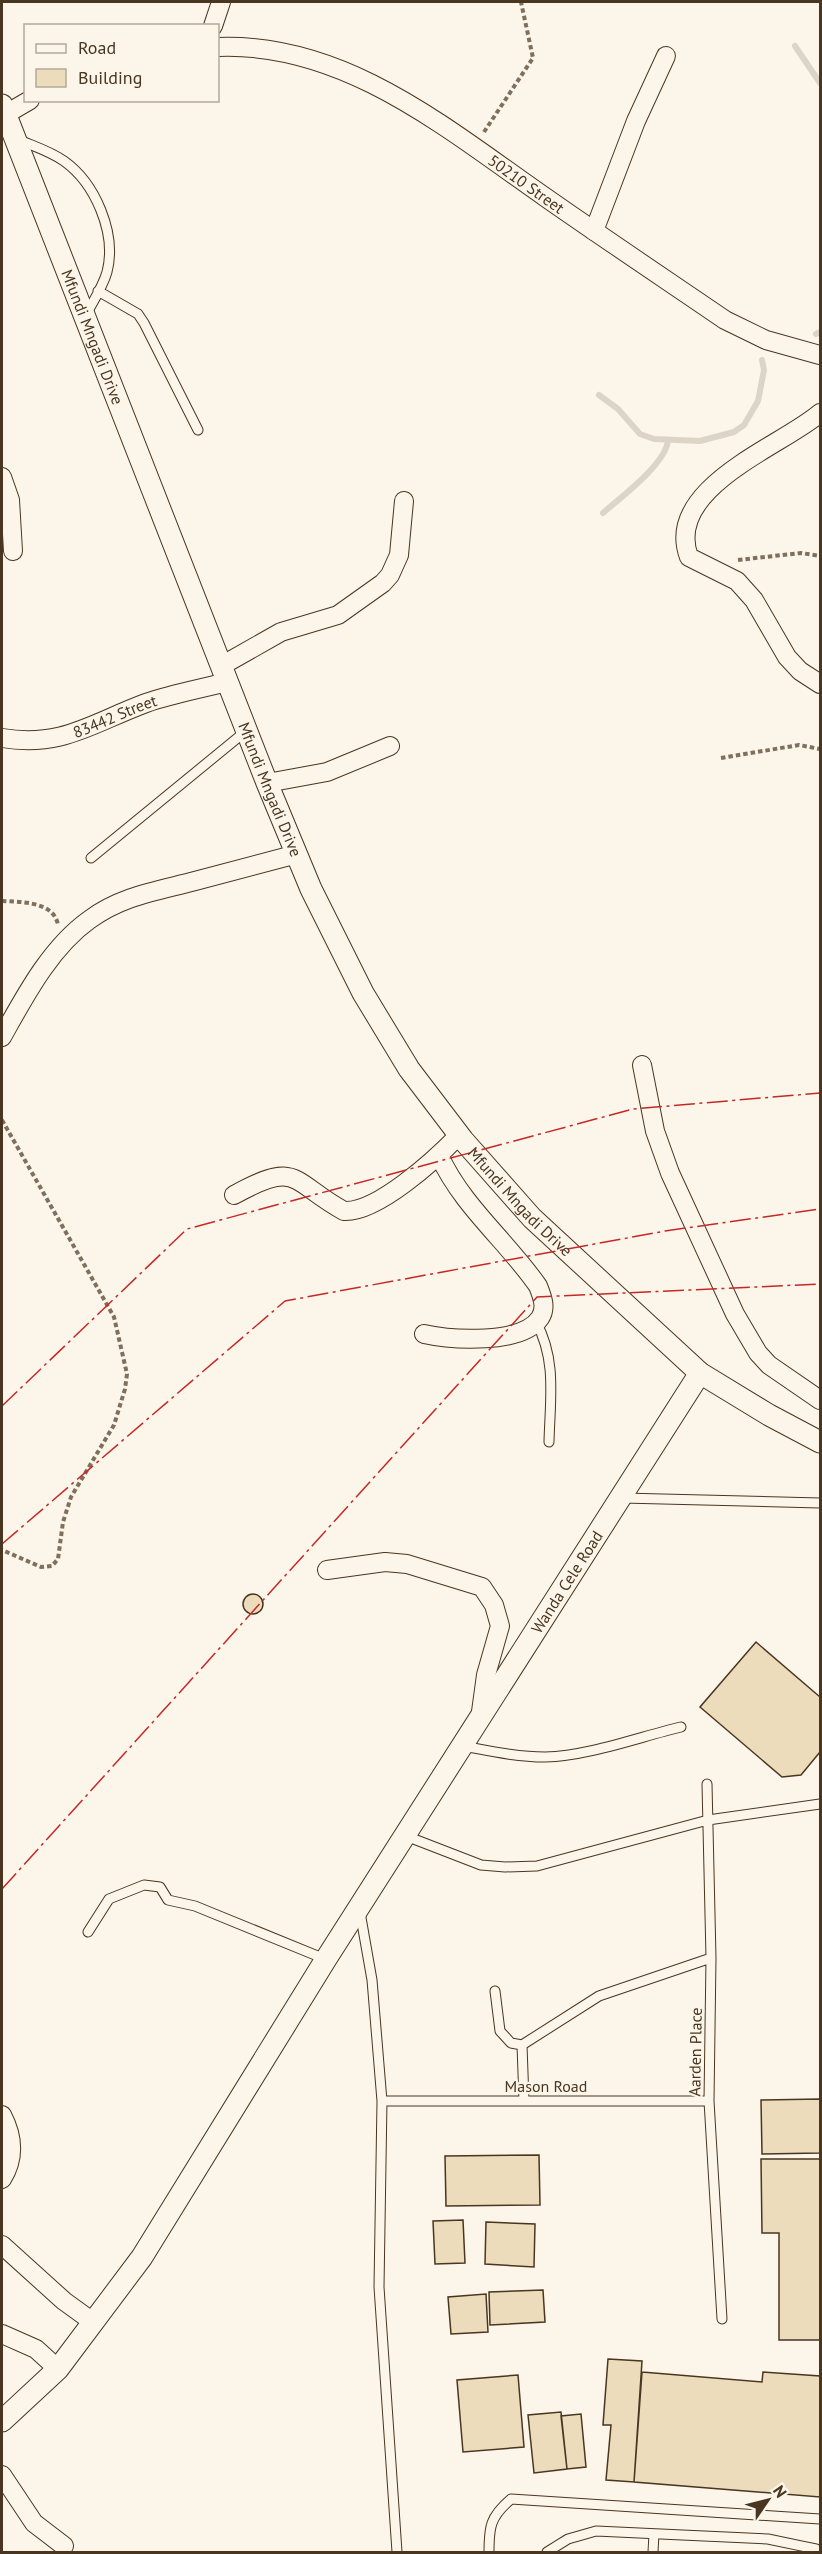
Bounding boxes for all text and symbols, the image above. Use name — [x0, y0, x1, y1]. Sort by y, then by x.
legend — [24, 24, 219, 102]
text: Road — [78, 36, 116, 59]
text: Building — [78, 66, 142, 89]
street label: 50210 Street — [484, 150, 569, 218]
street label: Mfundi Mngadi Drive — [57, 266, 128, 407]
street label: 83442 Street — [70, 690, 160, 742]
street label: Mfundi Mngadi Drive — [234, 719, 306, 860]
street label: Mfundi Mngadi Drive — [464, 1143, 577, 1260]
street label: Wanda Cele Road — [527, 1527, 607, 1637]
street label: Aarden Place — [684, 2007, 706, 2097]
street label: Mason Road — [505, 2076, 587, 2096]
north arrow — [738, 2470, 798, 2530]
text: N — [769, 2481, 791, 2501]

